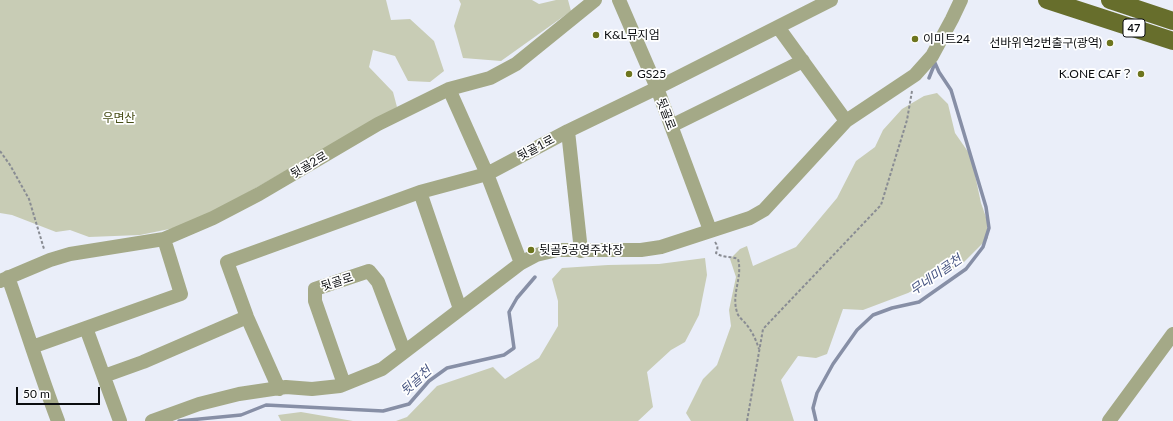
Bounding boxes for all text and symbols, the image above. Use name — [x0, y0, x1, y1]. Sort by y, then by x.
road number: 47 — [1123, 19, 1145, 37]
place label: K&L뮤지엄 — [604, 28, 660, 42]
marker: K&L뮤지엄 — [591, 30, 601, 40]
place label: 이미트24 — [923, 32, 970, 46]
marker: 이미트24 — [910, 34, 920, 44]
place label: 선바위역2번출구(광역) — [989, 36, 1102, 50]
marker: 선바위역2번출구(광역) — [1105, 38, 1115, 48]
place label: GS25 — [637, 67, 666, 81]
place label: K.ONE CAF？ — [1059, 67, 1133, 81]
marker: GS25 — [624, 69, 634, 79]
marker: K.ONE CAF？ — [1136, 69, 1146, 79]
street label: 뒷골로 — [653, 96, 679, 132]
park label: 우면산 — [102, 111, 136, 125]
street label: 뒷골1로 — [515, 132, 557, 164]
street label: 뒷골2로 — [288, 149, 330, 181]
place label: 뒷골5공영주차장 — [539, 243, 623, 257]
marker: 뒷골5공영주차장 — [526, 245, 536, 255]
water label: 무네미골천 — [907, 251, 965, 299]
street label: 뒷골로 — [319, 270, 355, 294]
water label: 뒷골천 — [397, 363, 435, 399]
scale bar — [18, 379, 102, 405]
text: 50 m — [23, 386, 50, 401]

